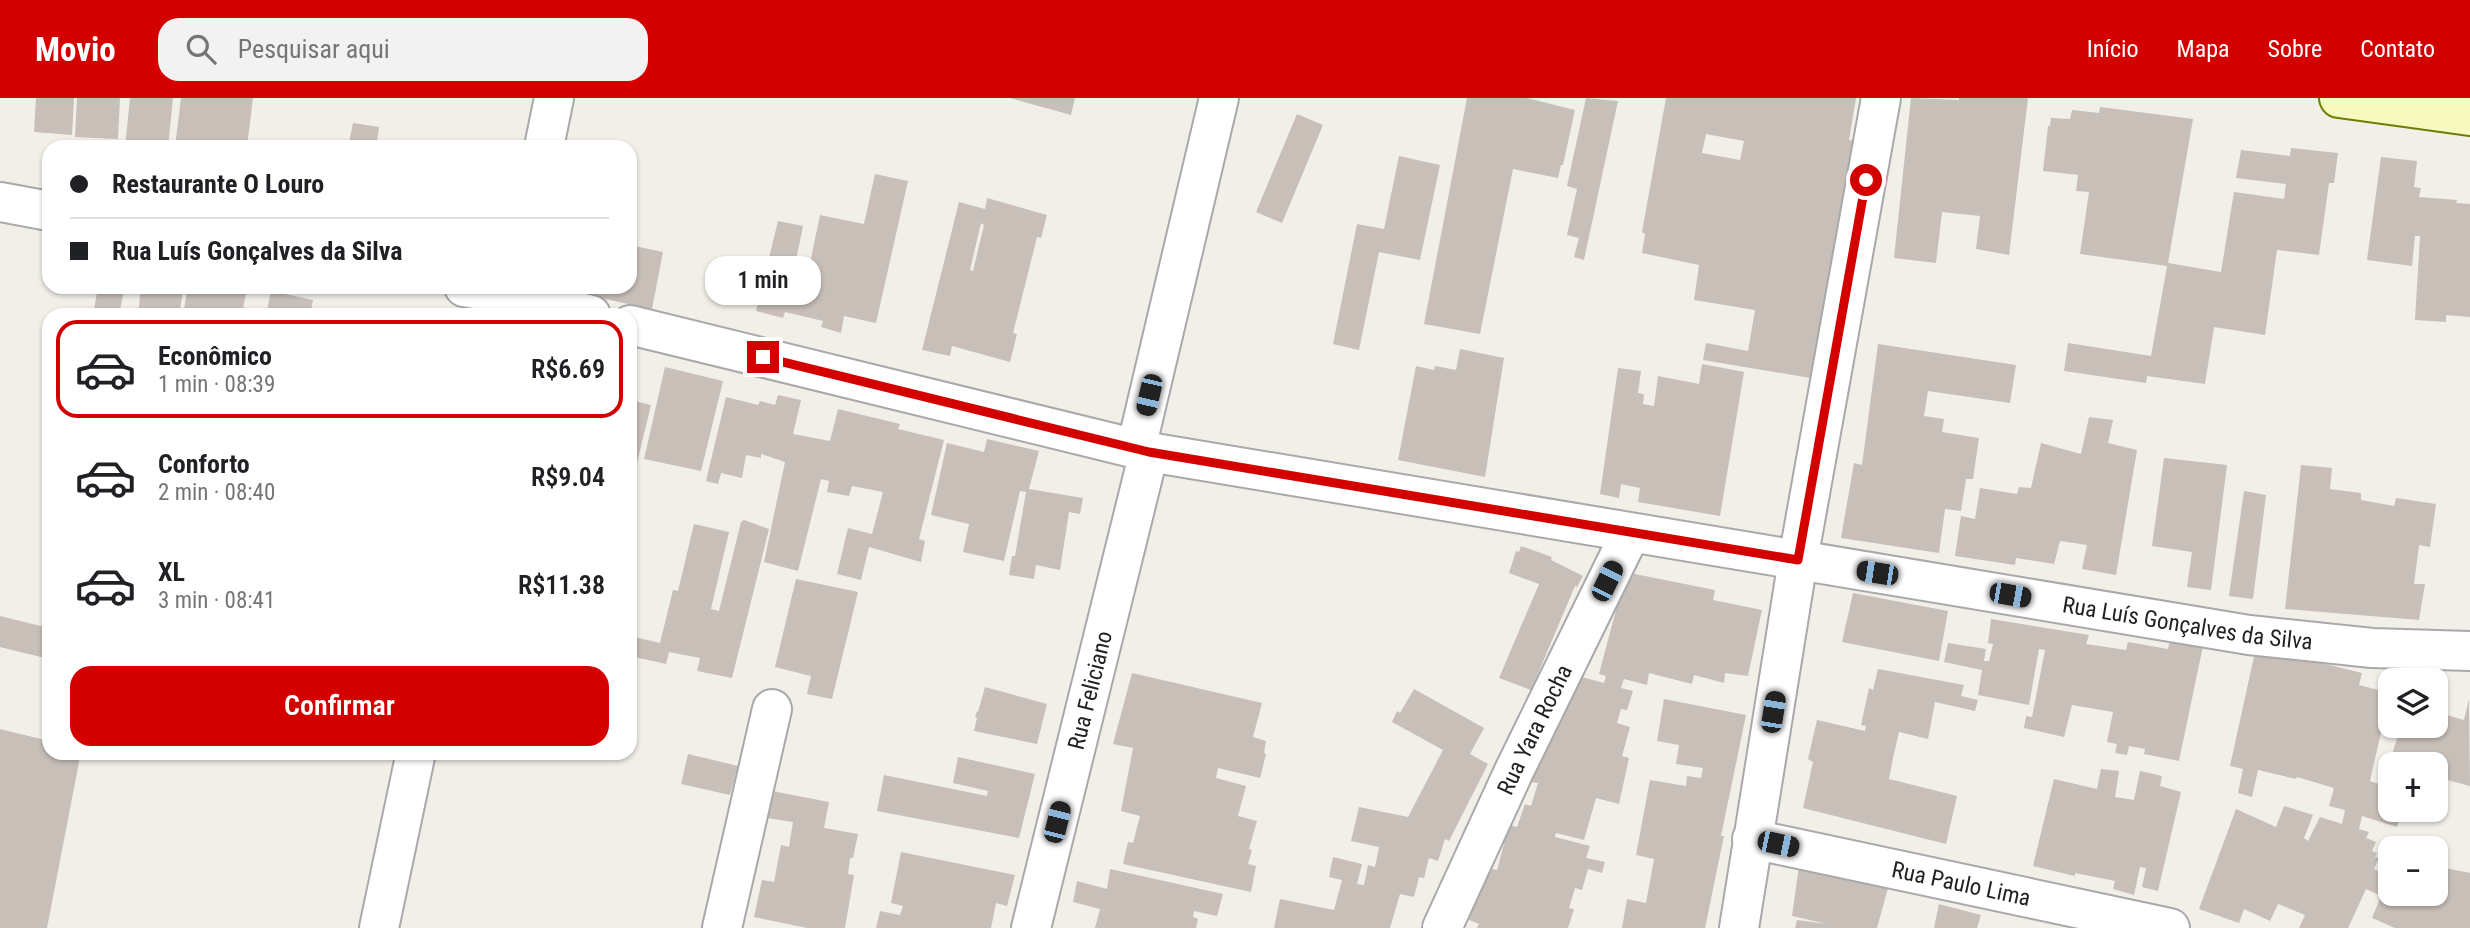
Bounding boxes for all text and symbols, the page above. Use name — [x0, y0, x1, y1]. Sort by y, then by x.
search box — [158, 18, 648, 81]
text: Movio — [35, 30, 116, 69]
icon: search — [182, 30, 220, 68]
text: Pesquisar aqui — [238, 34, 390, 64]
text: Início — [2087, 35, 2139, 63]
text: Mapa — [2177, 35, 2230, 63]
text: Sobre — [2268, 35, 2322, 63]
text: Contato — [2360, 35, 2435, 63]
route start — [1850, 164, 1882, 196]
text: Restaurante O Louro — [112, 169, 324, 199]
text: Rua Luís Gonçalves da Silva — [112, 236, 403, 266]
callout: 1 min — [705, 256, 821, 304]
text: 1 min — [738, 267, 788, 294]
icon: car — [74, 338, 137, 401]
text: Econômico — [158, 341, 272, 371]
route end — [747, 341, 779, 373]
text: R$6.69 — [531, 354, 605, 384]
text: 1 min · 08:39 — [158, 371, 275, 398]
car — [1135, 372, 1164, 418]
icon: car — [74, 446, 137, 509]
text: Conforto — [158, 449, 250, 479]
text: R$9.04 — [531, 462, 605, 492]
text: 2 min · 08:40 — [158, 479, 275, 506]
icon: car — [74, 554, 137, 617]
text: XL — [158, 557, 185, 587]
car — [1589, 558, 1626, 604]
car — [1855, 559, 1900, 587]
text: R$11.38 — [518, 570, 605, 600]
car — [1988, 581, 2033, 609]
text: 3 min · 08:41 — [158, 587, 275, 614]
street label: Rua Luís Gonçalves da Silva — [2060, 591, 2314, 656]
street label: Rua Feliciano — [1063, 628, 1118, 753]
street label: Rua Yara Rocha — [1492, 660, 1578, 799]
button: Confirmar — [70, 666, 609, 746]
map controls — [2378, 668, 2448, 906]
button: layers — [2378, 668, 2448, 738]
car — [1760, 690, 1787, 734]
button: + — [2378, 752, 2448, 822]
car — [1042, 799, 1073, 845]
car — [1756, 829, 1801, 859]
button: − — [2378, 836, 2448, 906]
street label: Rua Paulo Lima — [1889, 856, 2033, 912]

